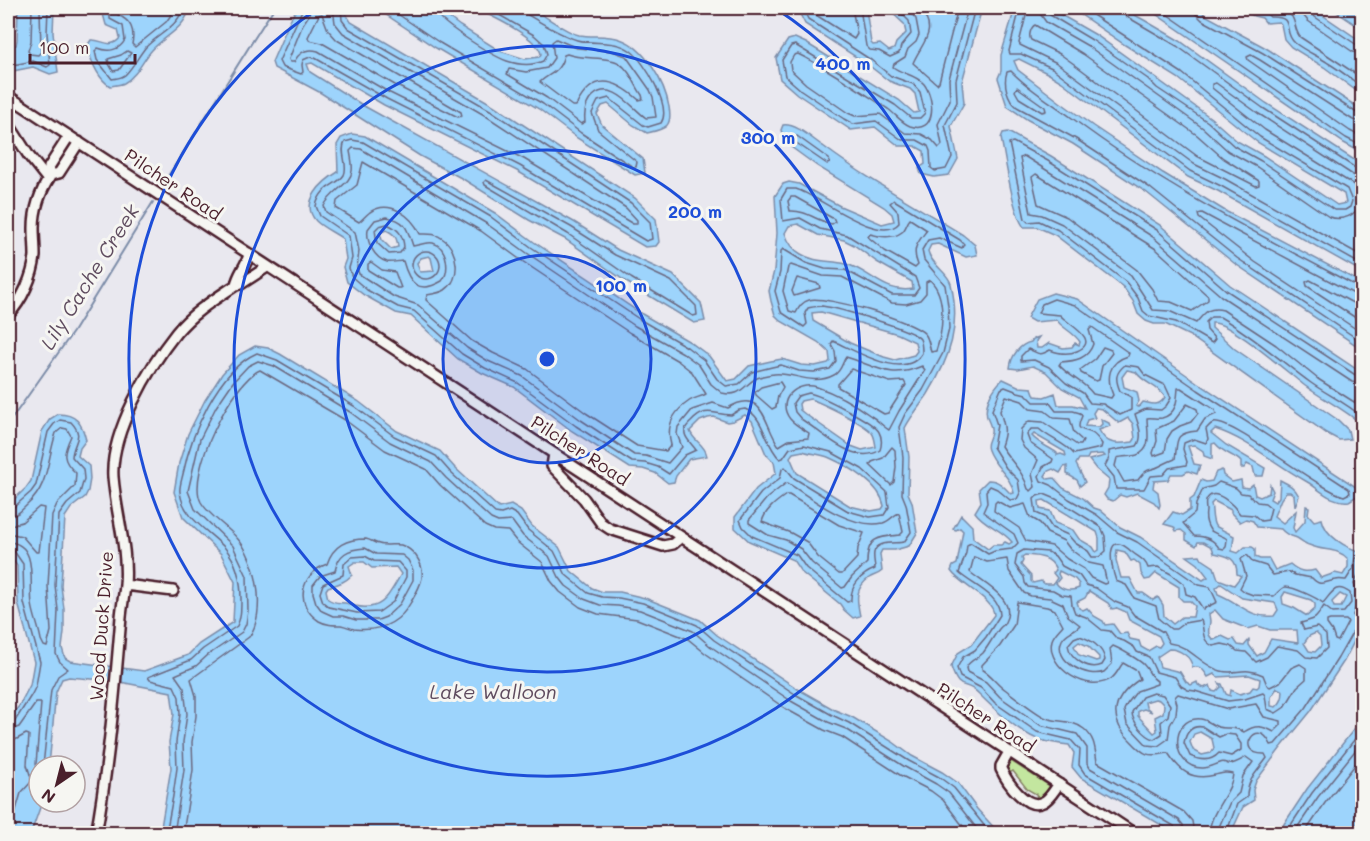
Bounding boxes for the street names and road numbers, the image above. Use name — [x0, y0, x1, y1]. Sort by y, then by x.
street label: Pilcher Road — [120, 143, 227, 226]
street label: Pilcher Road — [527, 409, 634, 491]
street label: Wood Duck Drive — [84, 550, 118, 702]
street label: Pilcher Road — [933, 676, 1040, 758]

